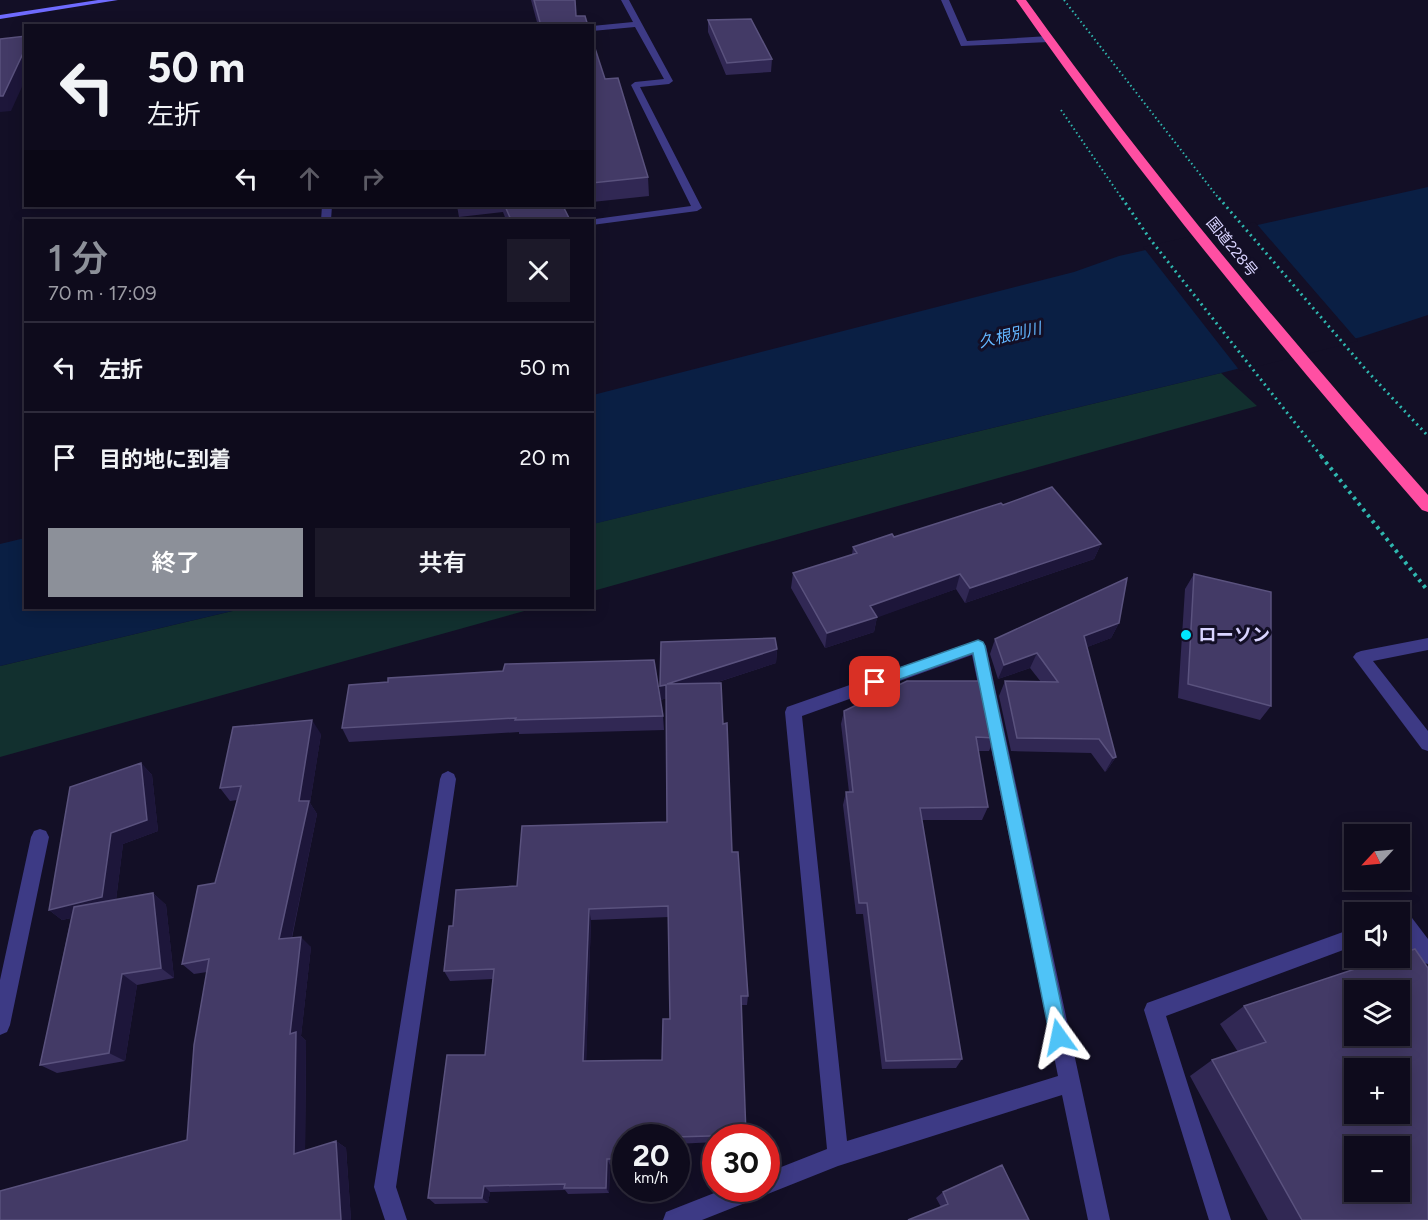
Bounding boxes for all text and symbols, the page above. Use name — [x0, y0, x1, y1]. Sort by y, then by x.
text: 50 m — [147, 42, 245, 93]
icon: left — [48, 48, 126, 126]
text: 左折 — [147, 98, 201, 131]
icon: left — [230, 162, 263, 195]
icon: ahead — [293, 162, 326, 195]
icon: right — [356, 162, 389, 195]
street label: 国道228号 — [1203, 214, 1261, 280]
text: 1 分 — [48, 237, 108, 280]
button: close — [507, 239, 570, 302]
text: 70 m · 17:09 — [48, 281, 157, 305]
water label: 久根別川 — [977, 318, 1045, 351]
icon: left — [48, 351, 81, 384]
text: 50 m — [519, 354, 570, 381]
text: 左折 — [99, 356, 143, 383]
icon: arrive — [48, 441, 81, 474]
text: 20 m — [519, 444, 570, 471]
text: 目的地に到着 — [99, 446, 231, 473]
button: 終了 — [48, 528, 303, 597]
button: 共有 — [315, 528, 570, 597]
place label: ローソン — [1198, 624, 1270, 646]
marker: ローソン — [1179, 628, 1193, 642]
pin — [849, 656, 900, 707]
icon: arrive — [858, 665, 891, 698]
north arrow — [1344, 824, 1410, 890]
map controls — [1344, 824, 1410, 1202]
button: sound — [1344, 902, 1410, 968]
button: layers — [1344, 980, 1410, 1046]
position arrow — [1027, 1005, 1091, 1069]
button: + — [1344, 1058, 1410, 1124]
speed limit sign: 30 — [702, 1124, 780, 1202]
button: − — [1344, 1136, 1410, 1202]
text: 20 — [633, 1137, 669, 1174]
text: km/h — [634, 1169, 668, 1187]

